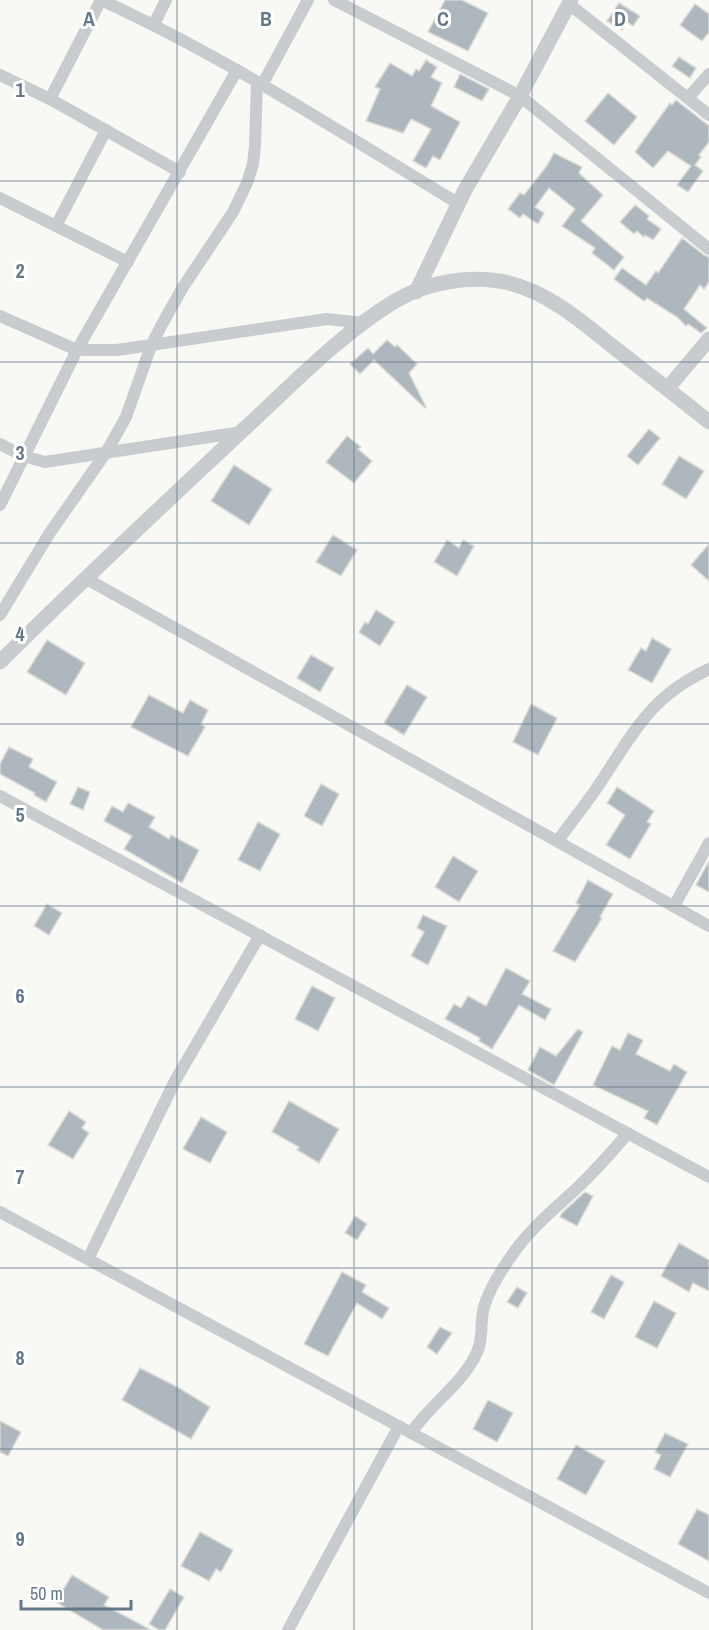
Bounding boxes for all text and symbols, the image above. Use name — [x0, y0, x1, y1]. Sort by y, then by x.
text: A — [83, 5, 95, 32]
text: B — [260, 5, 272, 32]
text: C — [437, 5, 449, 32]
text: D — [614, 5, 626, 32]
text: 1 — [15, 76, 25, 103]
text: 2 — [15, 257, 25, 284]
text: 3 — [15, 439, 25, 466]
text: 4 — [15, 620, 25, 647]
text: 5 — [15, 801, 25, 828]
text: 6 — [15, 982, 25, 1009]
text: 7 — [15, 1163, 25, 1190]
text: 8 — [15, 1344, 25, 1371]
text: 9 — [15, 1525, 25, 1552]
scale bar — [21, 1573, 130, 1611]
text: 50 m — [30, 1581, 63, 1606]

